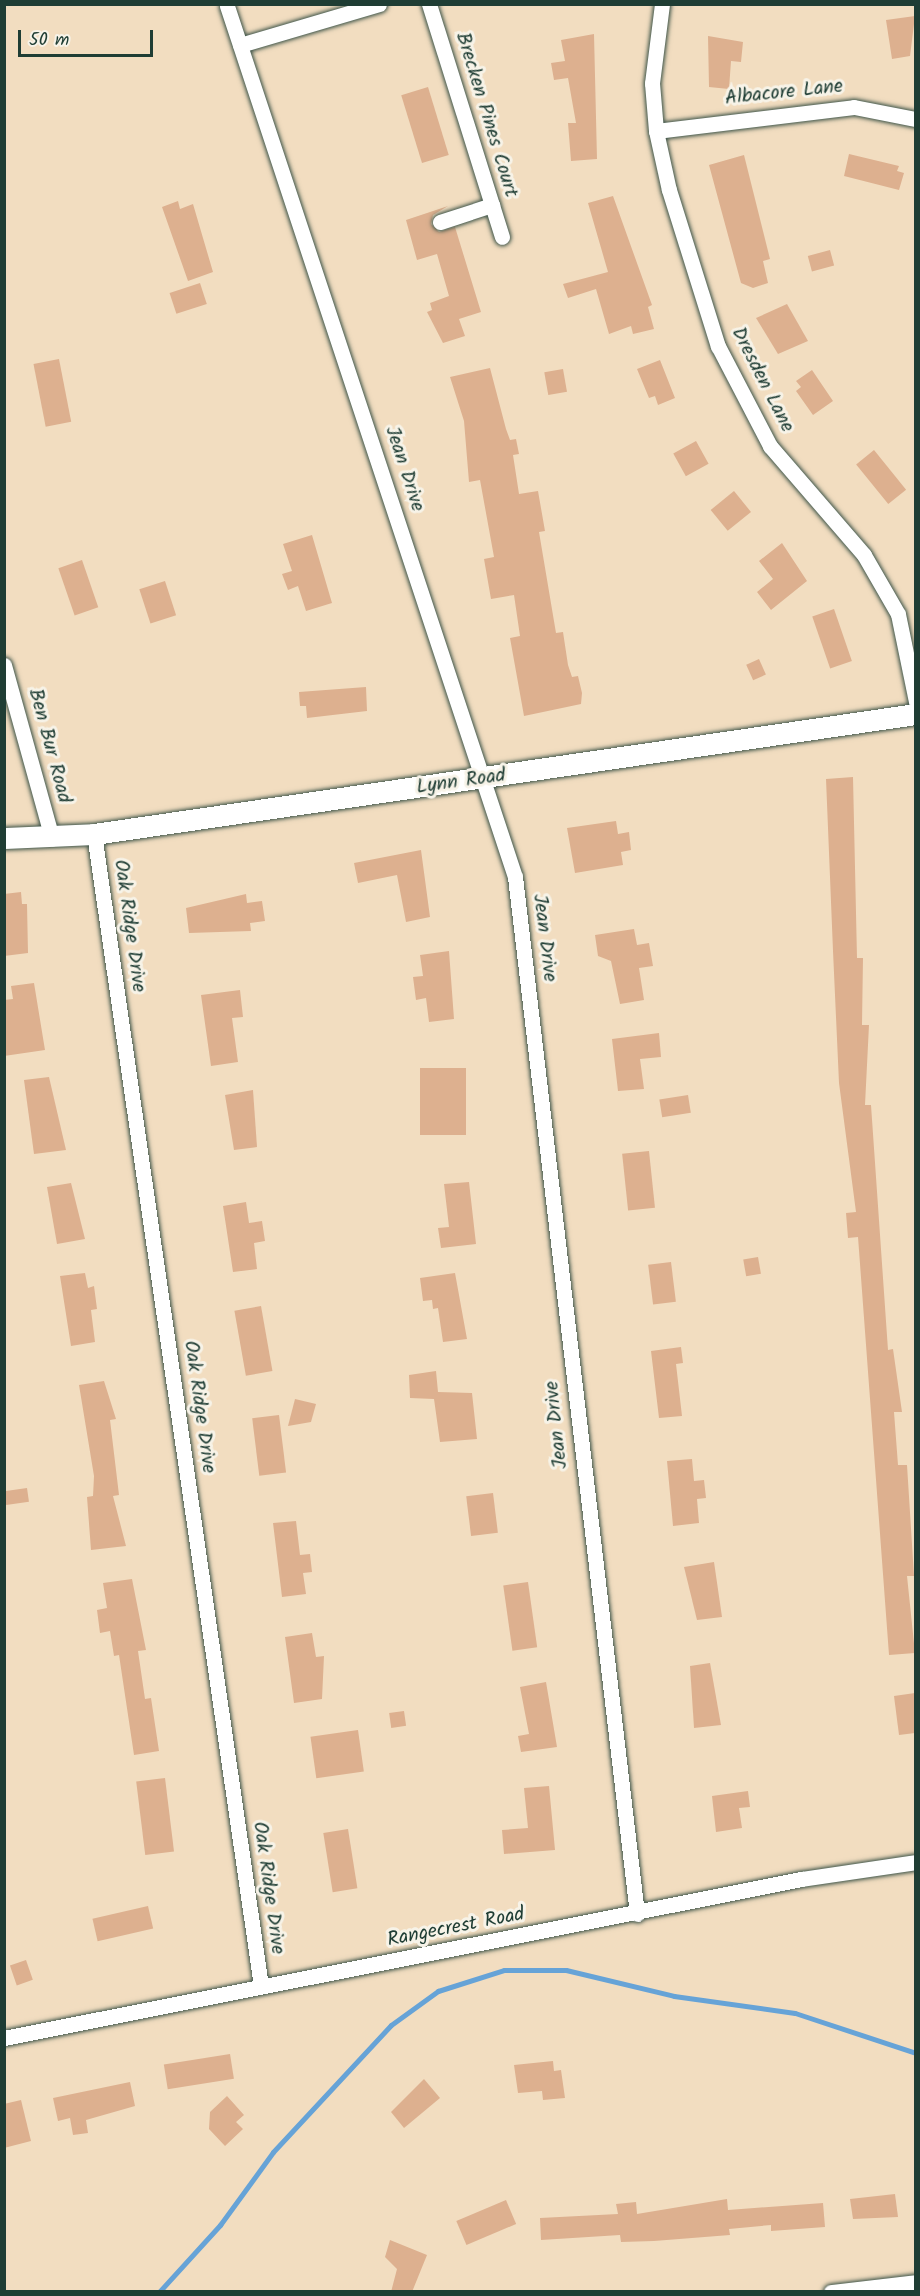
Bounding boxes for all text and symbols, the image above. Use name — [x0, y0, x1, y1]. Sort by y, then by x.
scale bar — [21, 18, 156, 56]
text: 50 m — [29, 26, 69, 55]
street label: Brecken Pines Court — [450, 30, 522, 200]
street label: Albacore Lane — [724, 75, 844, 111]
street label: Dresden Lane — [725, 323, 799, 437]
street label: Jean Drive — [379, 423, 429, 515]
street label: Ben Bur Road — [22, 686, 76, 806]
street label: Lynn Road — [415, 764, 507, 800]
street label: Oak Ridge Drive — [108, 858, 150, 994]
street label: Jean Drive — [527, 893, 561, 983]
street label: Oak Ridge Drive — [178, 1339, 220, 1475]
street label: Jean Drive — [540, 1380, 574, 1470]
street label: Oak Ridge Drive — [247, 1820, 289, 1956]
street label: Rangecrest Road — [385, 1903, 527, 1953]

